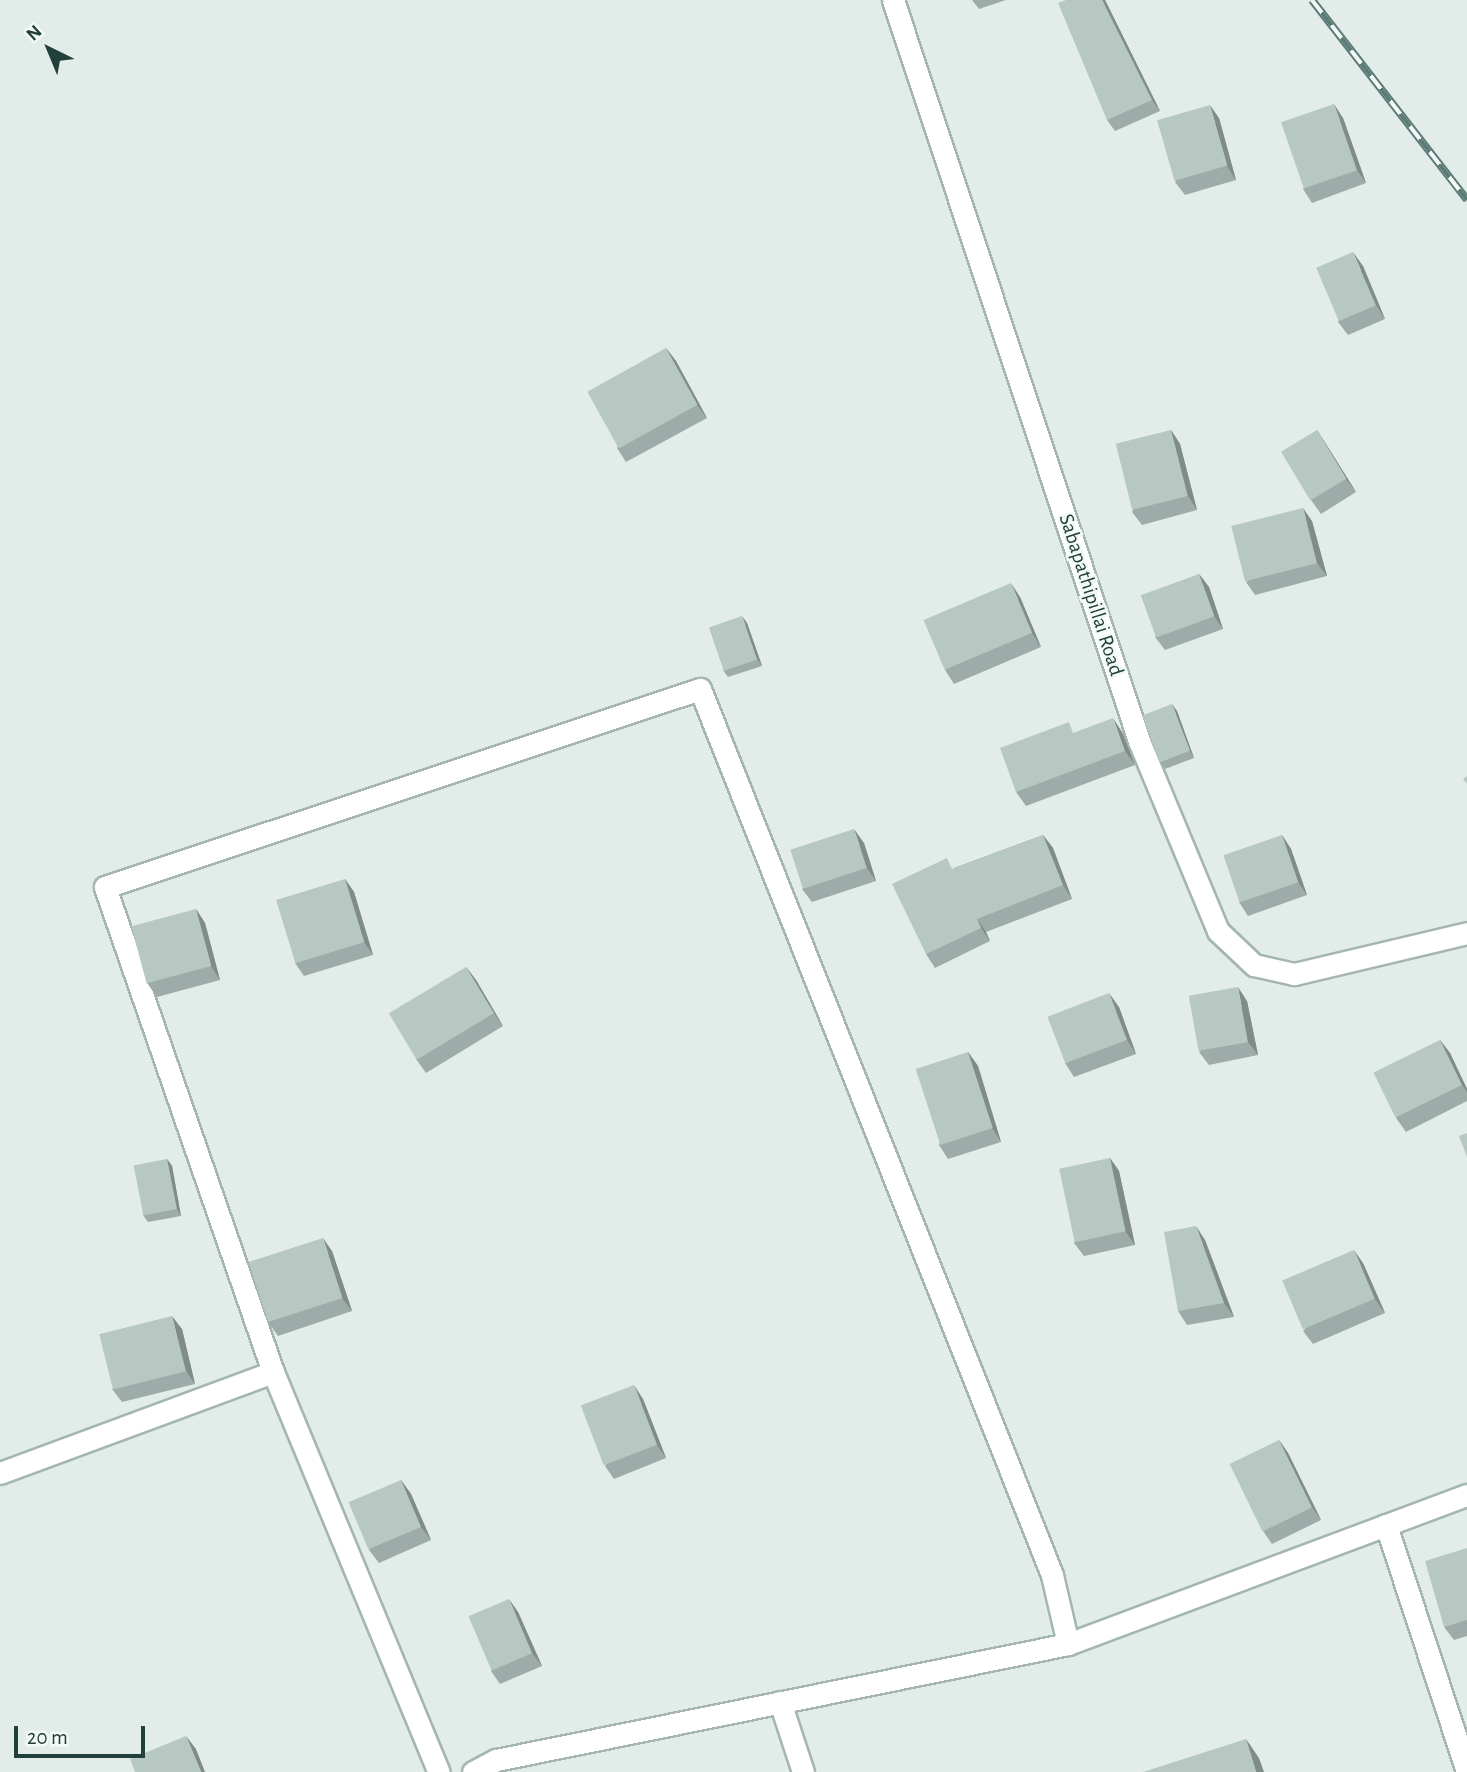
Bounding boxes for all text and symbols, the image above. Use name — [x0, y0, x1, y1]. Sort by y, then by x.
north arrow — [14, 14, 84, 84]
text: N — [23, 22, 46, 45]
street label: Sabapathipillai Road — [1053, 511, 1129, 679]
scale bar — [18, 1712, 149, 1756]
text: 20 m — [27, 1727, 68, 1748]

